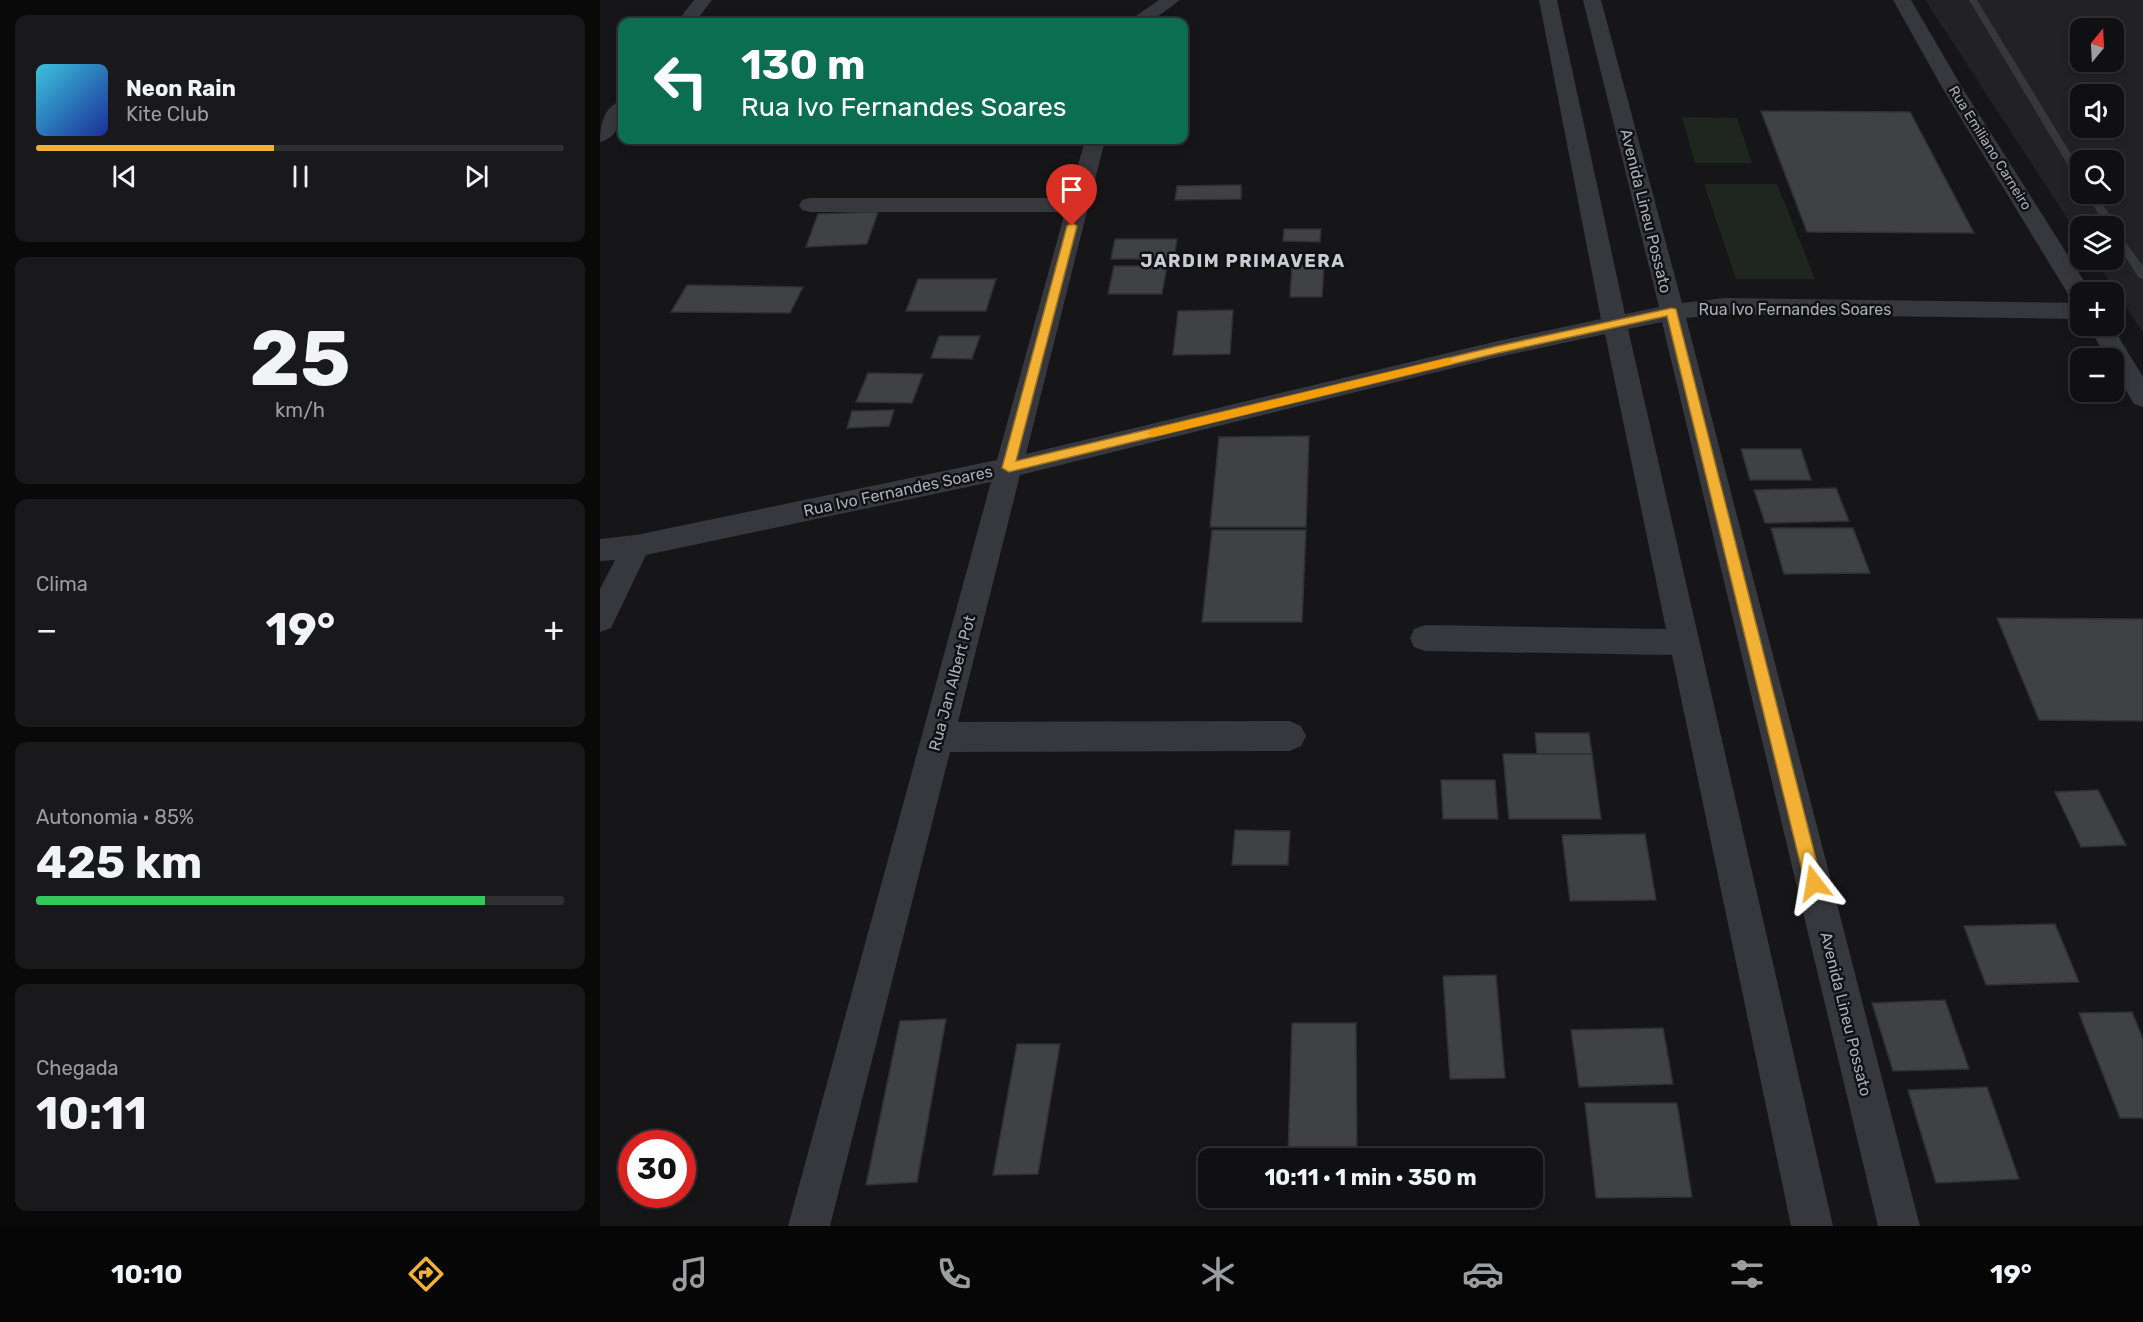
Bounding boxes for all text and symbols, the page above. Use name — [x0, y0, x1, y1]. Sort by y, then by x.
north arrow — [2070, 18, 2124, 72]
map controls — [2070, 18, 2124, 402]
text: 130 m — [741, 40, 866, 90]
icon: left — [642, 42, 720, 120]
text: Neon Rain — [126, 75, 236, 102]
street label: Rua Emiliano Carneiro — [1945, 83, 2035, 213]
button: sound — [2070, 84, 2124, 138]
text: Rua Ivo Fernandes Soares — [741, 91, 1067, 123]
text: Kite Club — [126, 102, 209, 126]
street label: Avenida Lineu Possato — [1616, 127, 1676, 295]
button: search — [2070, 150, 2124, 204]
icon: previous — [108, 160, 141, 193]
icon: pause — [284, 160, 317, 193]
icon: next — [460, 160, 493, 193]
pin — [1046, 164, 1097, 226]
icon: arrive — [1055, 173, 1088, 206]
button: layers — [2070, 216, 2124, 270]
district label: JARDIM PRIMAVERA — [1140, 250, 1346, 272]
button: + — [2070, 282, 2124, 336]
street label: Rua Ivo Fernandes Soares — [1699, 300, 1891, 319]
text: 25 — [249, 312, 351, 405]
button: − — [2070, 348, 2124, 402]
text: km/h — [275, 398, 325, 422]
street label: Rua Ivo Fernandes Soares — [802, 462, 994, 520]
text: Clima — [36, 572, 88, 596]
text: 19° — [266, 603, 335, 656]
text: − — [36, 610, 57, 649]
text: + — [543, 610, 564, 649]
street label: Rua Jan Albert Pot — [925, 613, 979, 753]
text: Autonomia · 85% — [36, 805, 194, 829]
text: 425 km — [36, 836, 202, 889]
position arrow — [1782, 851, 1846, 915]
street label: Avenida Lineu Possato — [1816, 930, 1876, 1098]
text: Chegada — [36, 1056, 119, 1080]
text: 10:11 — [36, 1087, 147, 1140]
speed limit sign: 30 — [618, 1130, 696, 1208]
text: 10:11 · 1 min · 350 m — [1264, 1164, 1477, 1191]
icon: directions — [405, 1253, 447, 1295]
icon: music — [669, 1253, 711, 1295]
icon: phone — [933, 1253, 975, 1295]
icon: climate — [1197, 1253, 1239, 1295]
icon: car — [1462, 1253, 1504, 1295]
icon: filters — [1726, 1253, 1768, 1295]
text: 10:10 — [111, 1258, 183, 1290]
text: 19° — [1990, 1258, 2032, 1290]

